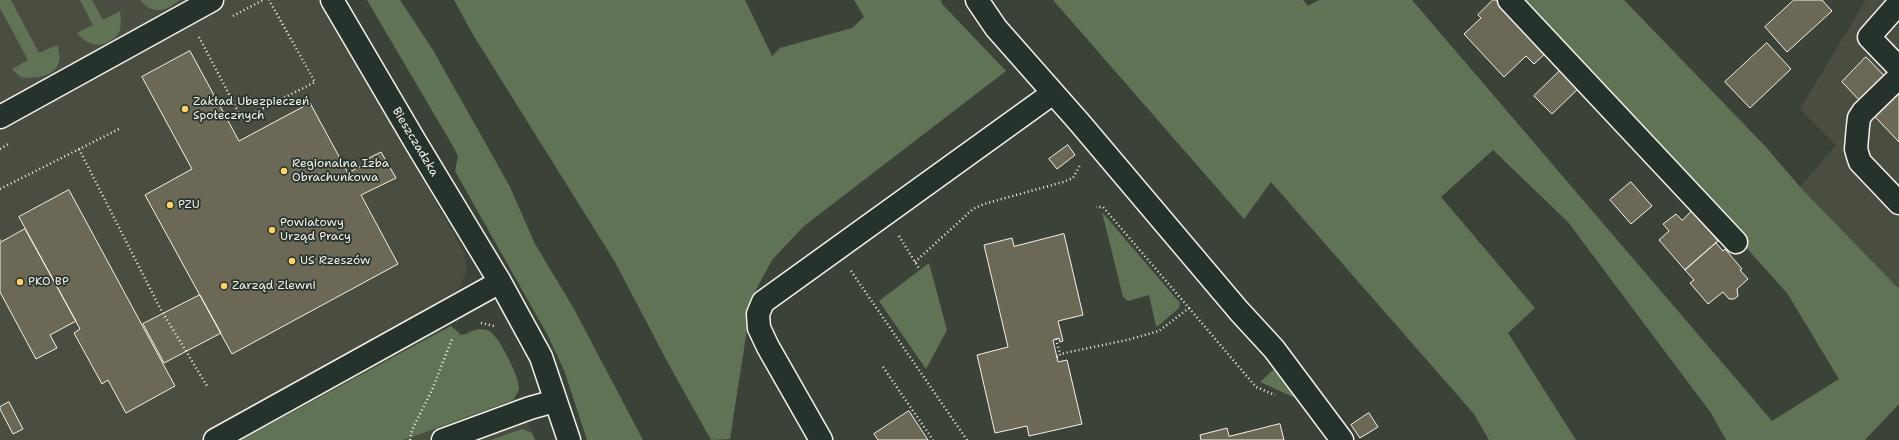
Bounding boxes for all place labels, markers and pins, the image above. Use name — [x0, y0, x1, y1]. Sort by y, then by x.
place label: Zakład Ubezpieczeń Społecznych — [193, 95, 309, 123]
marker: Zakład Ubezpieczeń Społecznych — [180, 104, 190, 114]
place label: Regionalna Izba Obrachunkowa — [292, 157, 389, 185]
marker: Regionalna Izba Obrachunkowa — [279, 166, 289, 176]
place label: PZU — [178, 198, 200, 212]
marker: PZU — [165, 200, 175, 210]
place label: Powiatowy Urząd Pracy — [280, 216, 351, 244]
marker: Powiatowy Urząd Pracy — [267, 225, 277, 235]
place label: US Rzeszów — [300, 254, 370, 268]
marker: US Rzeszów — [287, 256, 297, 266]
place label: PKO BP — [28, 275, 69, 289]
marker: PKO BP — [15, 277, 25, 287]
place label: Zarząd Zlewni — [232, 279, 316, 293]
marker: Zarząd Zlewni — [219, 281, 229, 291]

